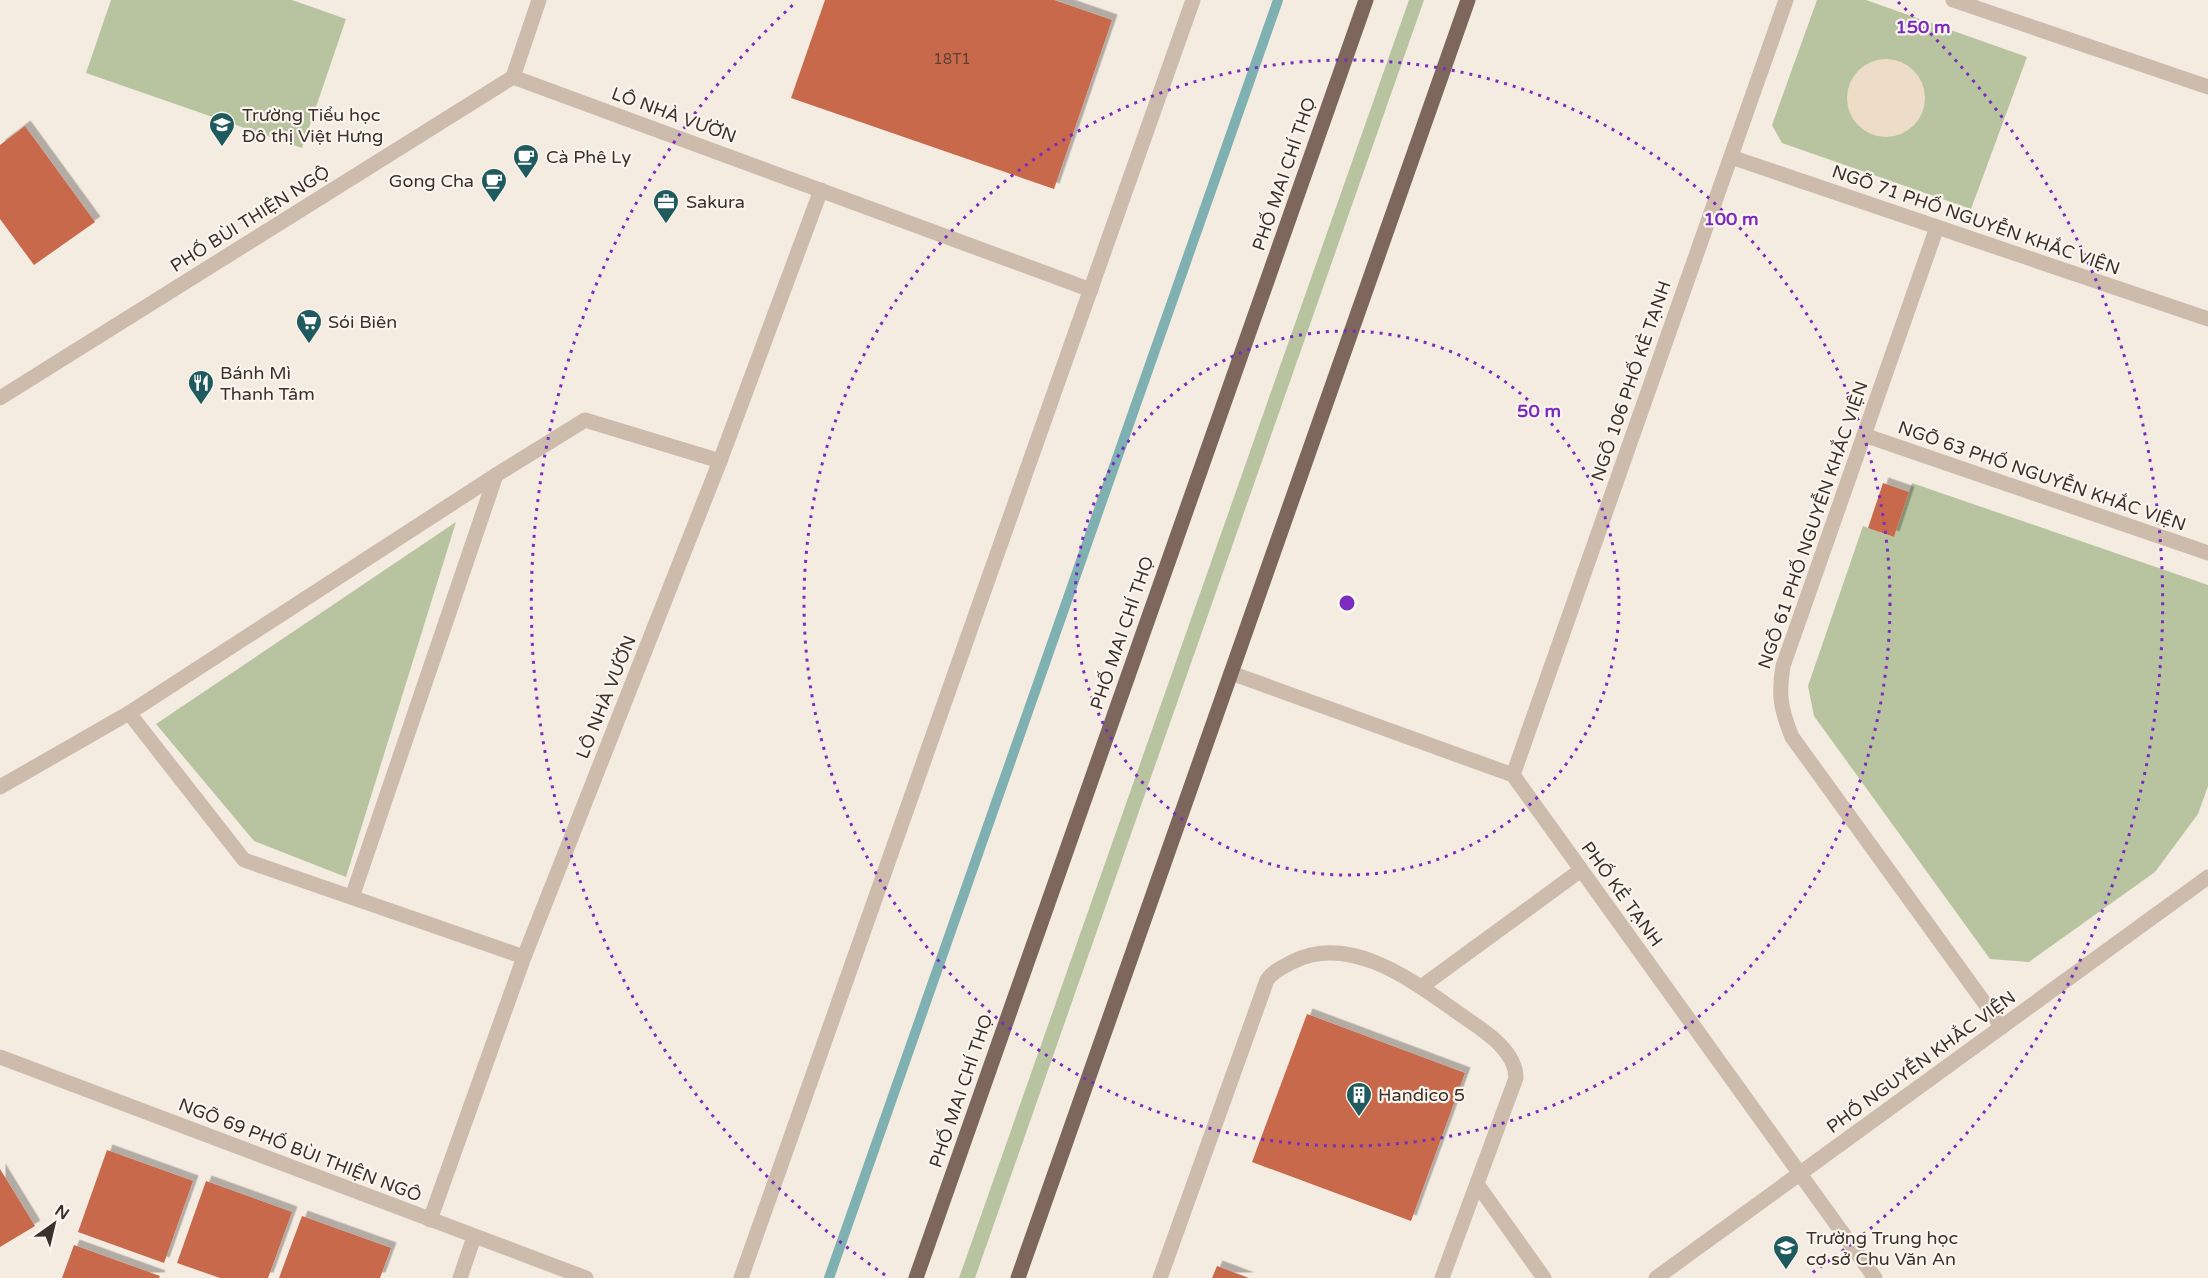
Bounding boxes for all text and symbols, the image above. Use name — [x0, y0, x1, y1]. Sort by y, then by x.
text: 150 m — [1895, 16, 1951, 38]
house number: 18T1 — [933, 50, 971, 68]
street label: LÔ NHÀ VƯỜN — [609, 82, 739, 148]
street label: PHỐ MAI CHÍ THỌ — [1247, 94, 1321, 254]
place label: Trường Tiểu học Đô thị Việt Hưng — [242, 104, 383, 147]
school or university icon: Trường Tiểu học Đô thị Việt Hưng — [207, 110, 237, 148]
cafe icon: Cà Phê Ly — [511, 142, 541, 180]
place label: Cà Phê Ly — [546, 146, 631, 168]
street label: NGÕ 71 PHỐ NGUYỄN KHẮC VIỆN — [1829, 160, 2123, 280]
street label: PHỐ BÙI THIỆN NGỘ — [166, 161, 334, 277]
cafe icon: Gong Cha — [479, 166, 509, 204]
place label: Gong Cha — [389, 170, 474, 192]
office icon: Sakura — [651, 187, 681, 225]
place label: Sakura — [686, 191, 745, 213]
text: 100 m — [1703, 208, 1759, 230]
street label: NGÕ 106 PHỐ KẺ TẠNH — [1586, 278, 1676, 484]
supermarket icon: Sói Biên — [294, 307, 324, 345]
place label: Sói Biên — [328, 311, 397, 333]
place label: Bánh Mì Thanh Tâm — [220, 362, 315, 405]
restaurant icon: Bánh Mì Thanh Tâm — [186, 368, 216, 406]
street label: NGÕ 61 PHỐ NGUYỄN KHẮC VIỆN — [1753, 378, 1873, 672]
text: 50 m — [1517, 400, 1561, 422]
street label: NGÕ 63 PHỐ NGUYỄN KHẮC VIỆN — [1895, 416, 2189, 536]
street label: PHỐ MAI CHÍ THỌ — [1085, 553, 1159, 713]
centre of rings — [1337, 593, 1357, 613]
street label: LÔ NHÀ VƯỜN — [571, 632, 641, 762]
street label: PHỐ KẺ TẠNH — [1577, 837, 1667, 951]
street label: PHỐ NGUYỄN KHẮC VIỆN — [1822, 986, 2020, 1138]
street label: PHỐ MAI CHÍ THỌ — [924, 1011, 998, 1171]
building icon: Handico 5 — [1344, 1080, 1374, 1118]
place label: Handico 5 — [1378, 1084, 1465, 1106]
street label: NGÕ 69 PHỐ BÙI THIỆN NGÔ — [175, 1093, 425, 1207]
north arrow — [24, 1194, 84, 1254]
text: N — [51, 1201, 73, 1224]
place label: Trường Trung học cơ sở Chu Văn An — [1806, 1227, 1958, 1270]
school or university icon: Trường Trung học cơ sở Chu Văn An — [1771, 1233, 1801, 1271]

